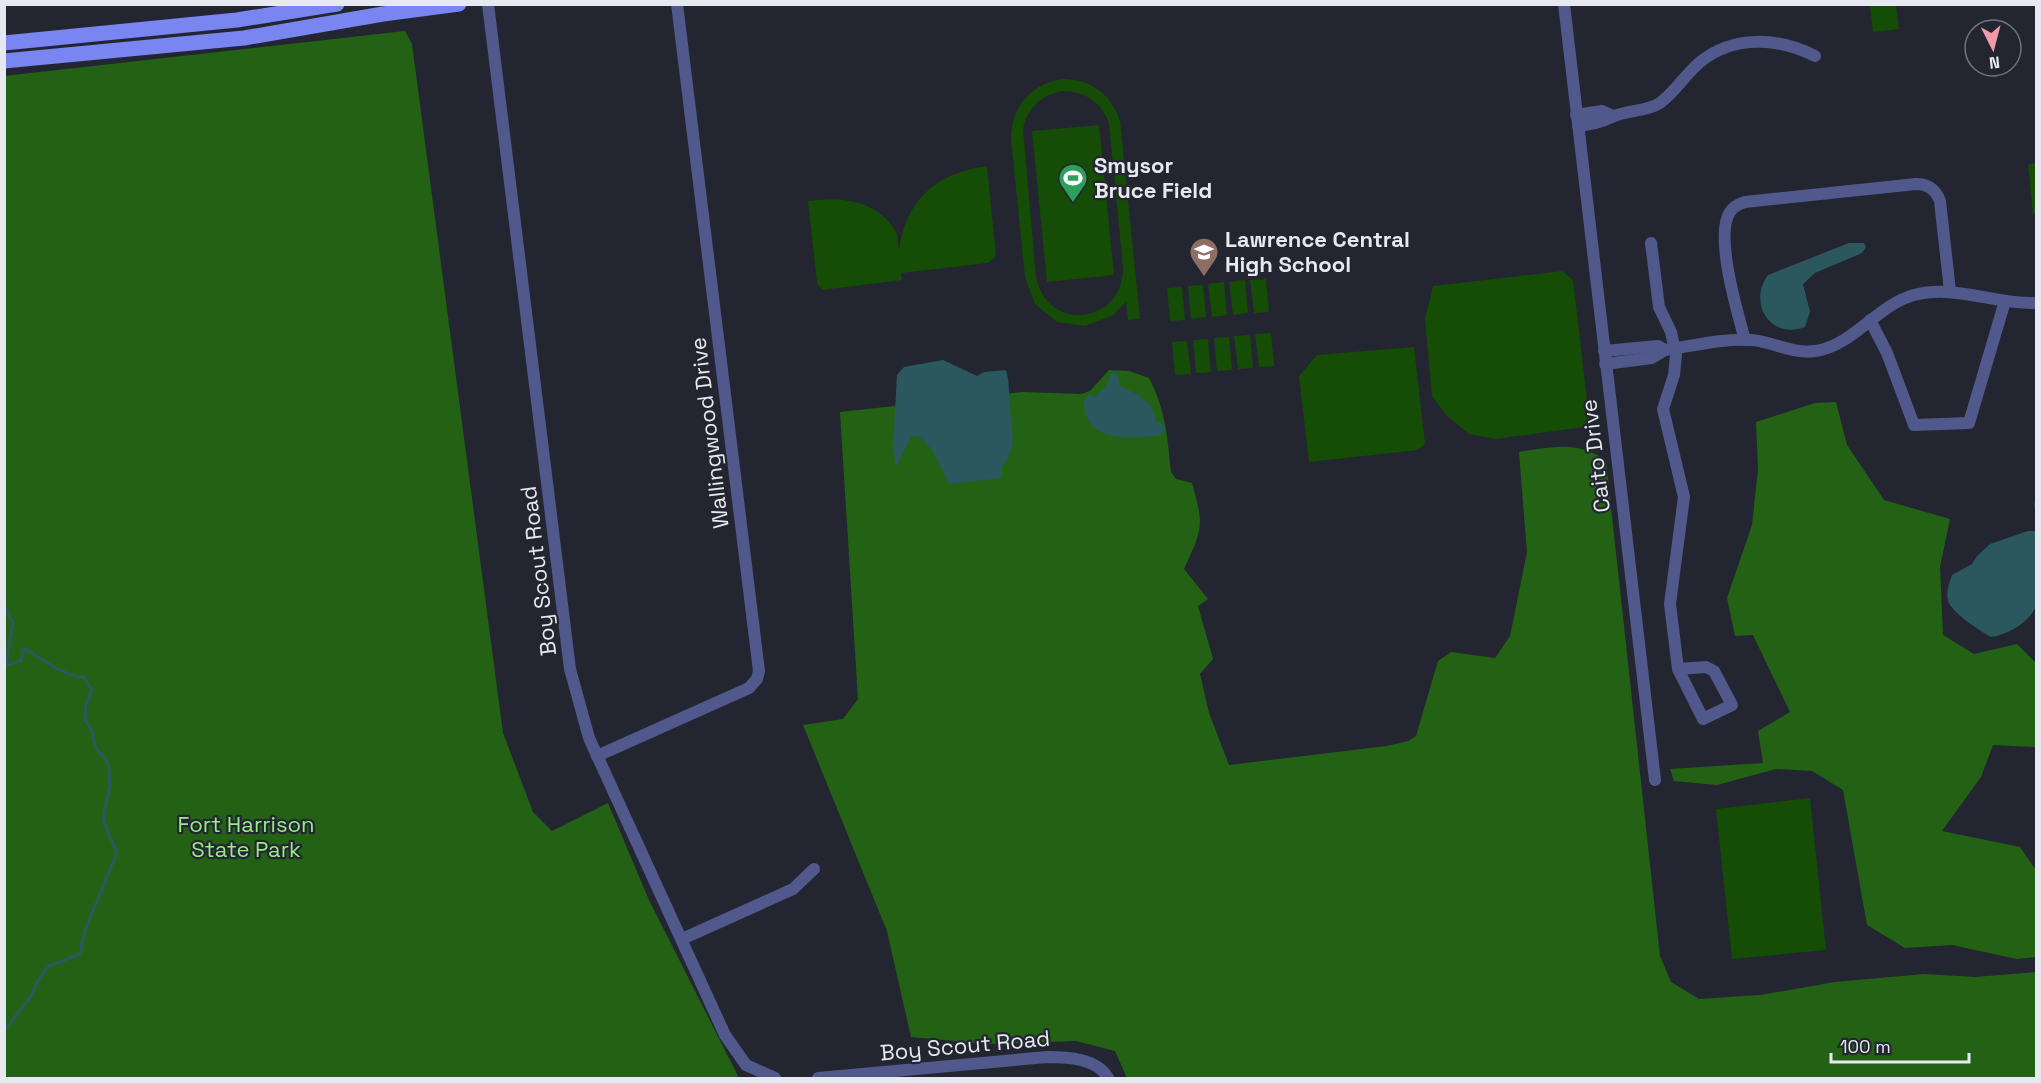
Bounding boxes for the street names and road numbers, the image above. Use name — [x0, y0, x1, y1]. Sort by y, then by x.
street label: Wallingwood Drive — [683, 336, 735, 530]
street label: Caito Drive — [1574, 398, 1616, 514]
street label: Boy Scout Road — [514, 485, 562, 657]
street label: Boy Scout Road — [879, 1024, 1051, 1066]

